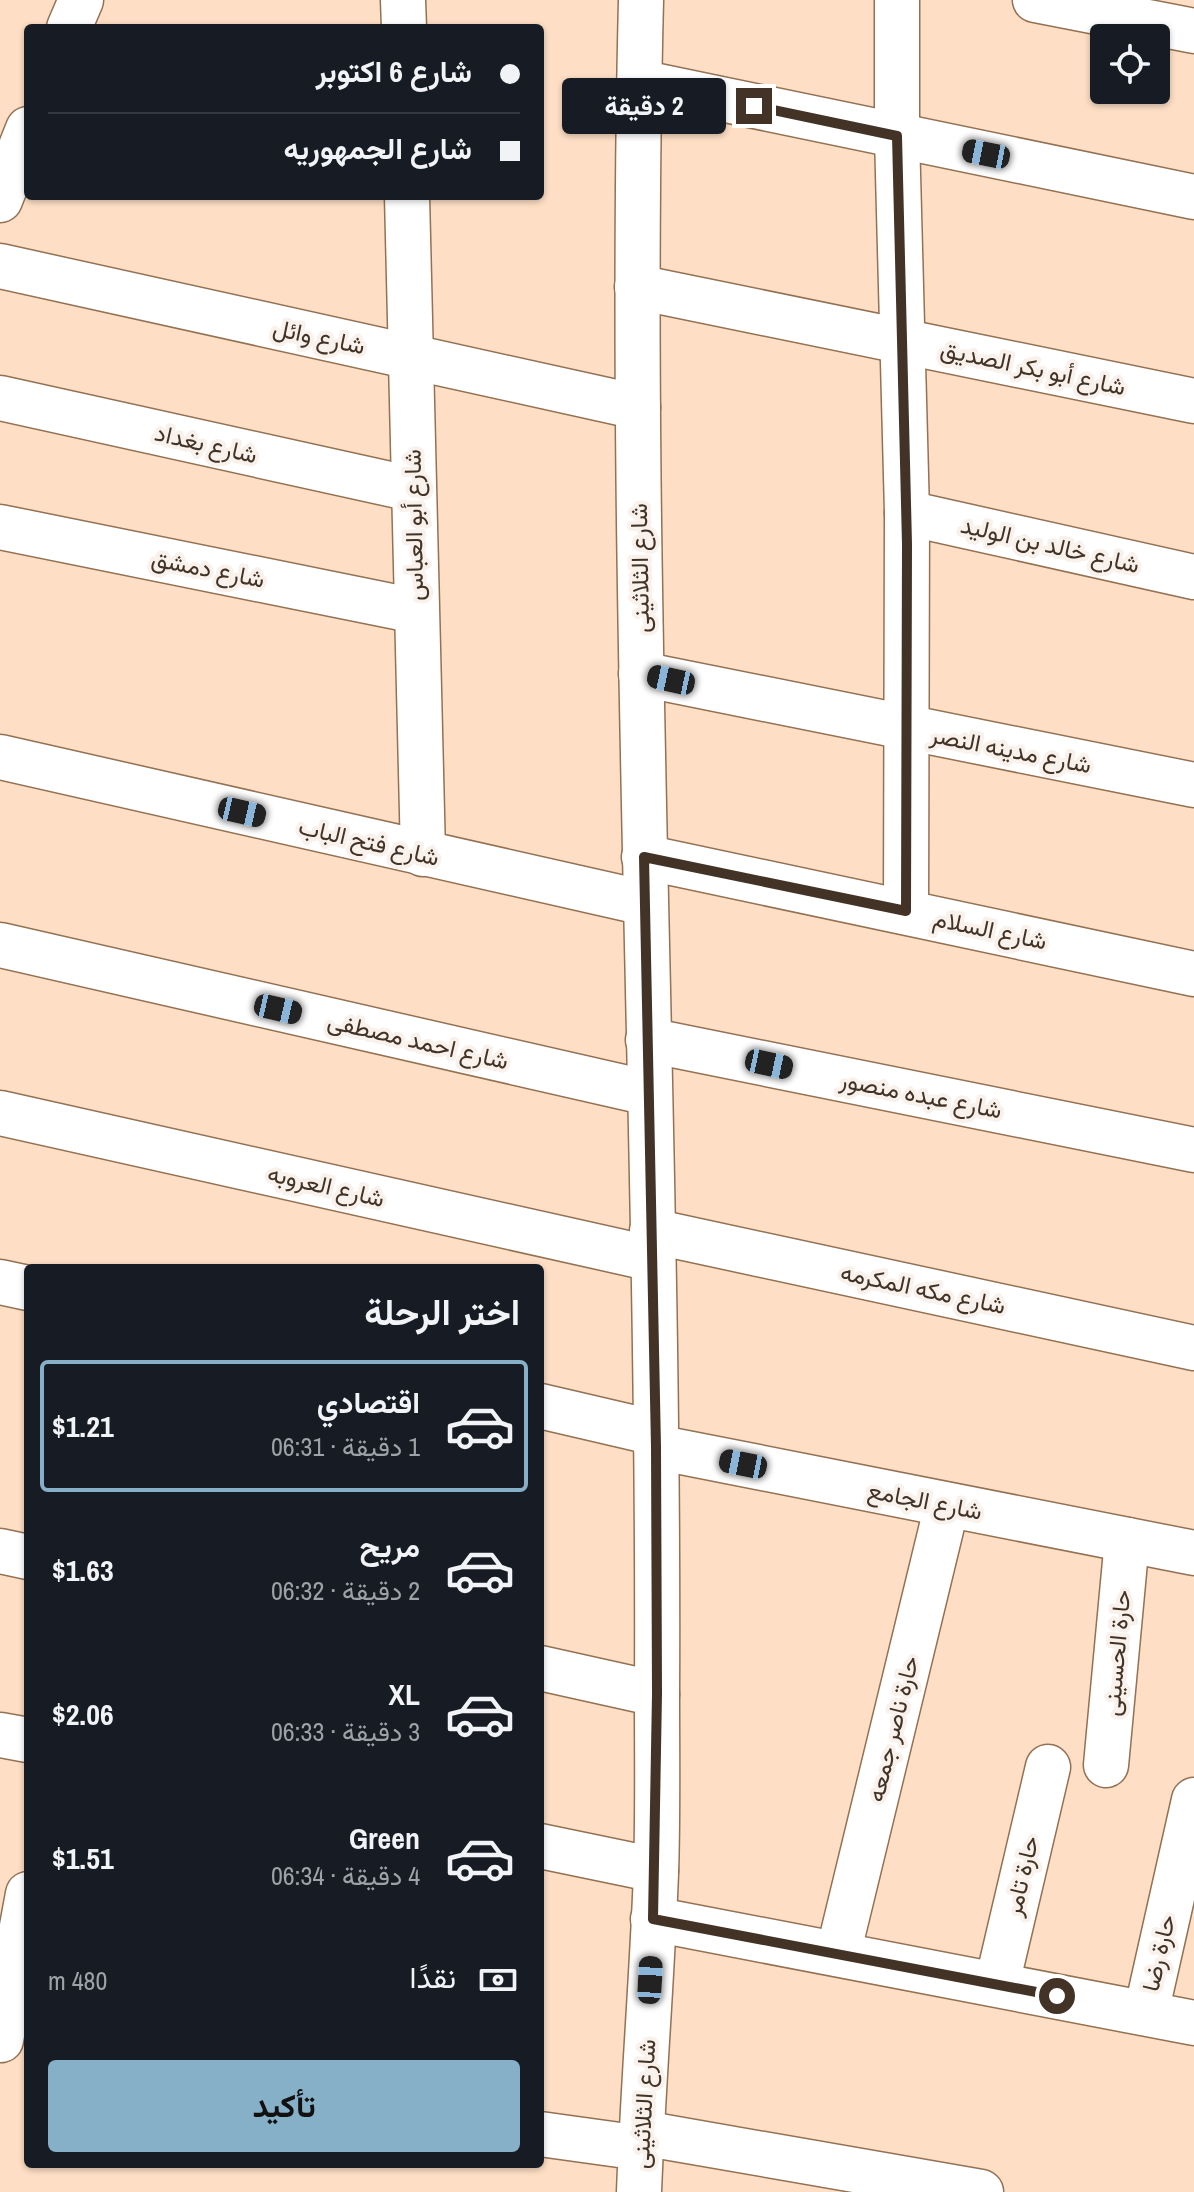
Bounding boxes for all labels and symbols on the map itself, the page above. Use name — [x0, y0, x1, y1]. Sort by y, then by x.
callout: 2 دقيقة — [562, 78, 726, 134]
route end — [736, 88, 772, 124]
car — [960, 138, 1012, 170]
street label: شارع وائل — [270, 311, 368, 362]
street label: شارع أبو بكر الصديق — [937, 332, 1129, 403]
street label: شارع بغداد — [152, 416, 261, 471]
street label: شارع أبو العباس — [396, 449, 431, 601]
street label: شارع الثلاثينى — [622, 503, 657, 633]
street label: شارع خالد بن الوليد — [957, 508, 1143, 581]
street label: شارع دمشق — [149, 541, 268, 596]
car — [645, 663, 697, 697]
street label: شارع مدينه النصر — [927, 718, 1094, 781]
car — [216, 795, 268, 829]
street label: شارع فتح الباب — [295, 809, 443, 875]
street label: شارع السلام — [930, 901, 1050, 958]
car — [252, 992, 304, 1026]
street label: شارع احمد مصطفى — [324, 1004, 512, 1077]
car — [743, 1047, 795, 1081]
street label: شارع عبده منصور — [836, 1062, 1005, 1126]
street label: شارع العروبه — [264, 1156, 388, 1215]
street label: شارع مكه المكرمه — [838, 1255, 1009, 1322]
car — [717, 1448, 769, 1480]
street label: شارع الجامع — [865, 1473, 985, 1529]
street label: حارة الحسينى — [1095, 1588, 1137, 1717]
street label: حارة ناصر جمعه — [858, 1652, 926, 1805]
street label: حارة تامر — [996, 1832, 1046, 1920]
street label: حارة رضا — [1134, 1911, 1182, 1994]
car — [637, 1955, 663, 2005]
route start — [1039, 1978, 1075, 2014]
street label: شارع الثلاثينى — [624, 2038, 663, 2170]

